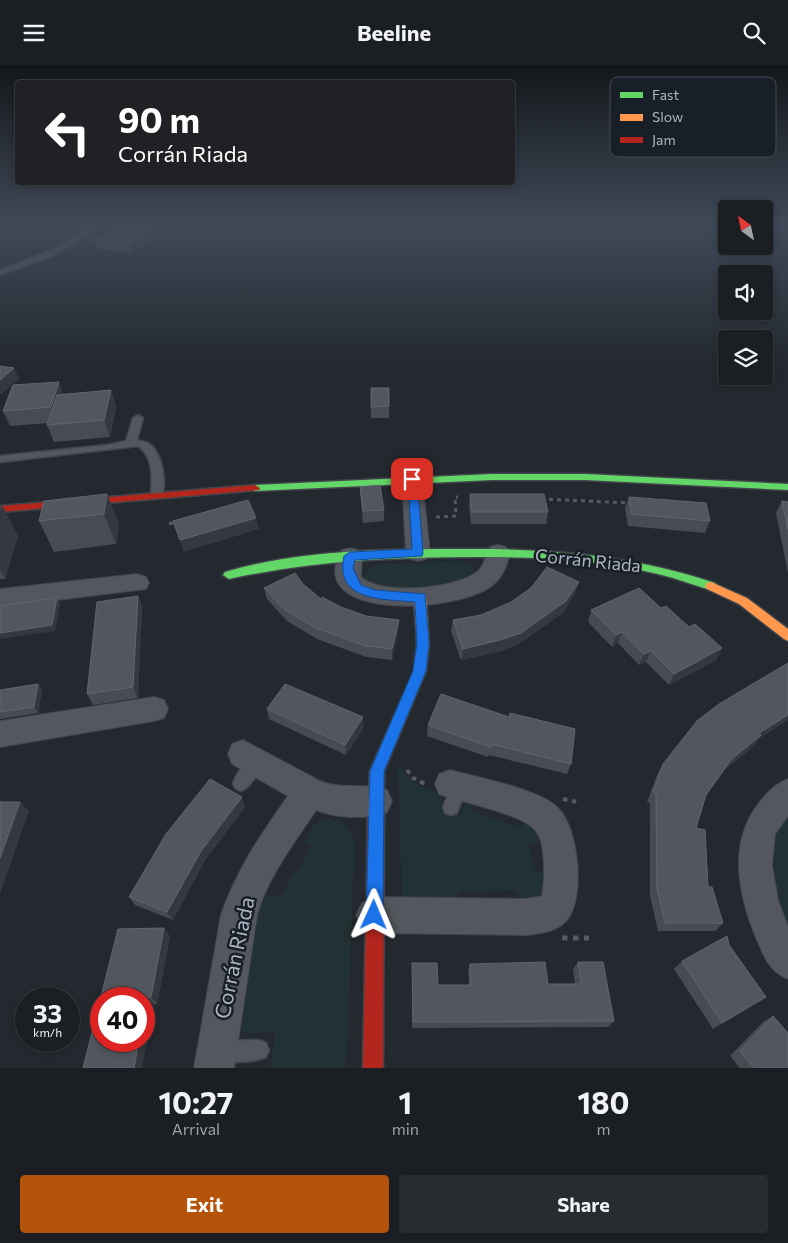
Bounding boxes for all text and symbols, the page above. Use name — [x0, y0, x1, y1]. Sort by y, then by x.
icon: menu — [20, 19, 48, 47]
text: Beeline — [357, 19, 431, 46]
icon: search — [740, 19, 768, 47]
legend — [610, 77, 776, 157]
text: Fast — [652, 86, 679, 103]
text: 90 m — [118, 97, 200, 140]
icon: left — [35, 100, 100, 165]
text: Slow — [652, 108, 683, 125]
text: Jam — [652, 131, 676, 148]
text: Corrán Riada — [118, 140, 248, 167]
north arrow — [718, 200, 772, 255]
map controls — [718, 200, 773, 385]
button: sound — [718, 265, 773, 320]
button: layers — [718, 330, 773, 385]
pin — [391, 458, 433, 500]
icon: arrive — [398, 465, 426, 493]
street label: Corrán Riada — [534, 544, 642, 577]
position arrow — [347, 888, 399, 940]
street label: Corrán Riada — [208, 894, 259, 1021]
speed limit sign: 40 — [90, 987, 155, 1052]
text: 33 — [33, 998, 62, 1028]
text: km/h — [33, 1025, 62, 1039]
text: 10:27 — [158, 1083, 233, 1120]
text: 1 — [399, 1083, 412, 1120]
text: 180 — [577, 1083, 630, 1120]
text: Arrival — [172, 1119, 220, 1138]
text: min — [392, 1119, 419, 1138]
text: m — [596, 1119, 610, 1138]
button: Exit — [20, 1175, 389, 1233]
button: Share — [399, 1175, 768, 1233]

